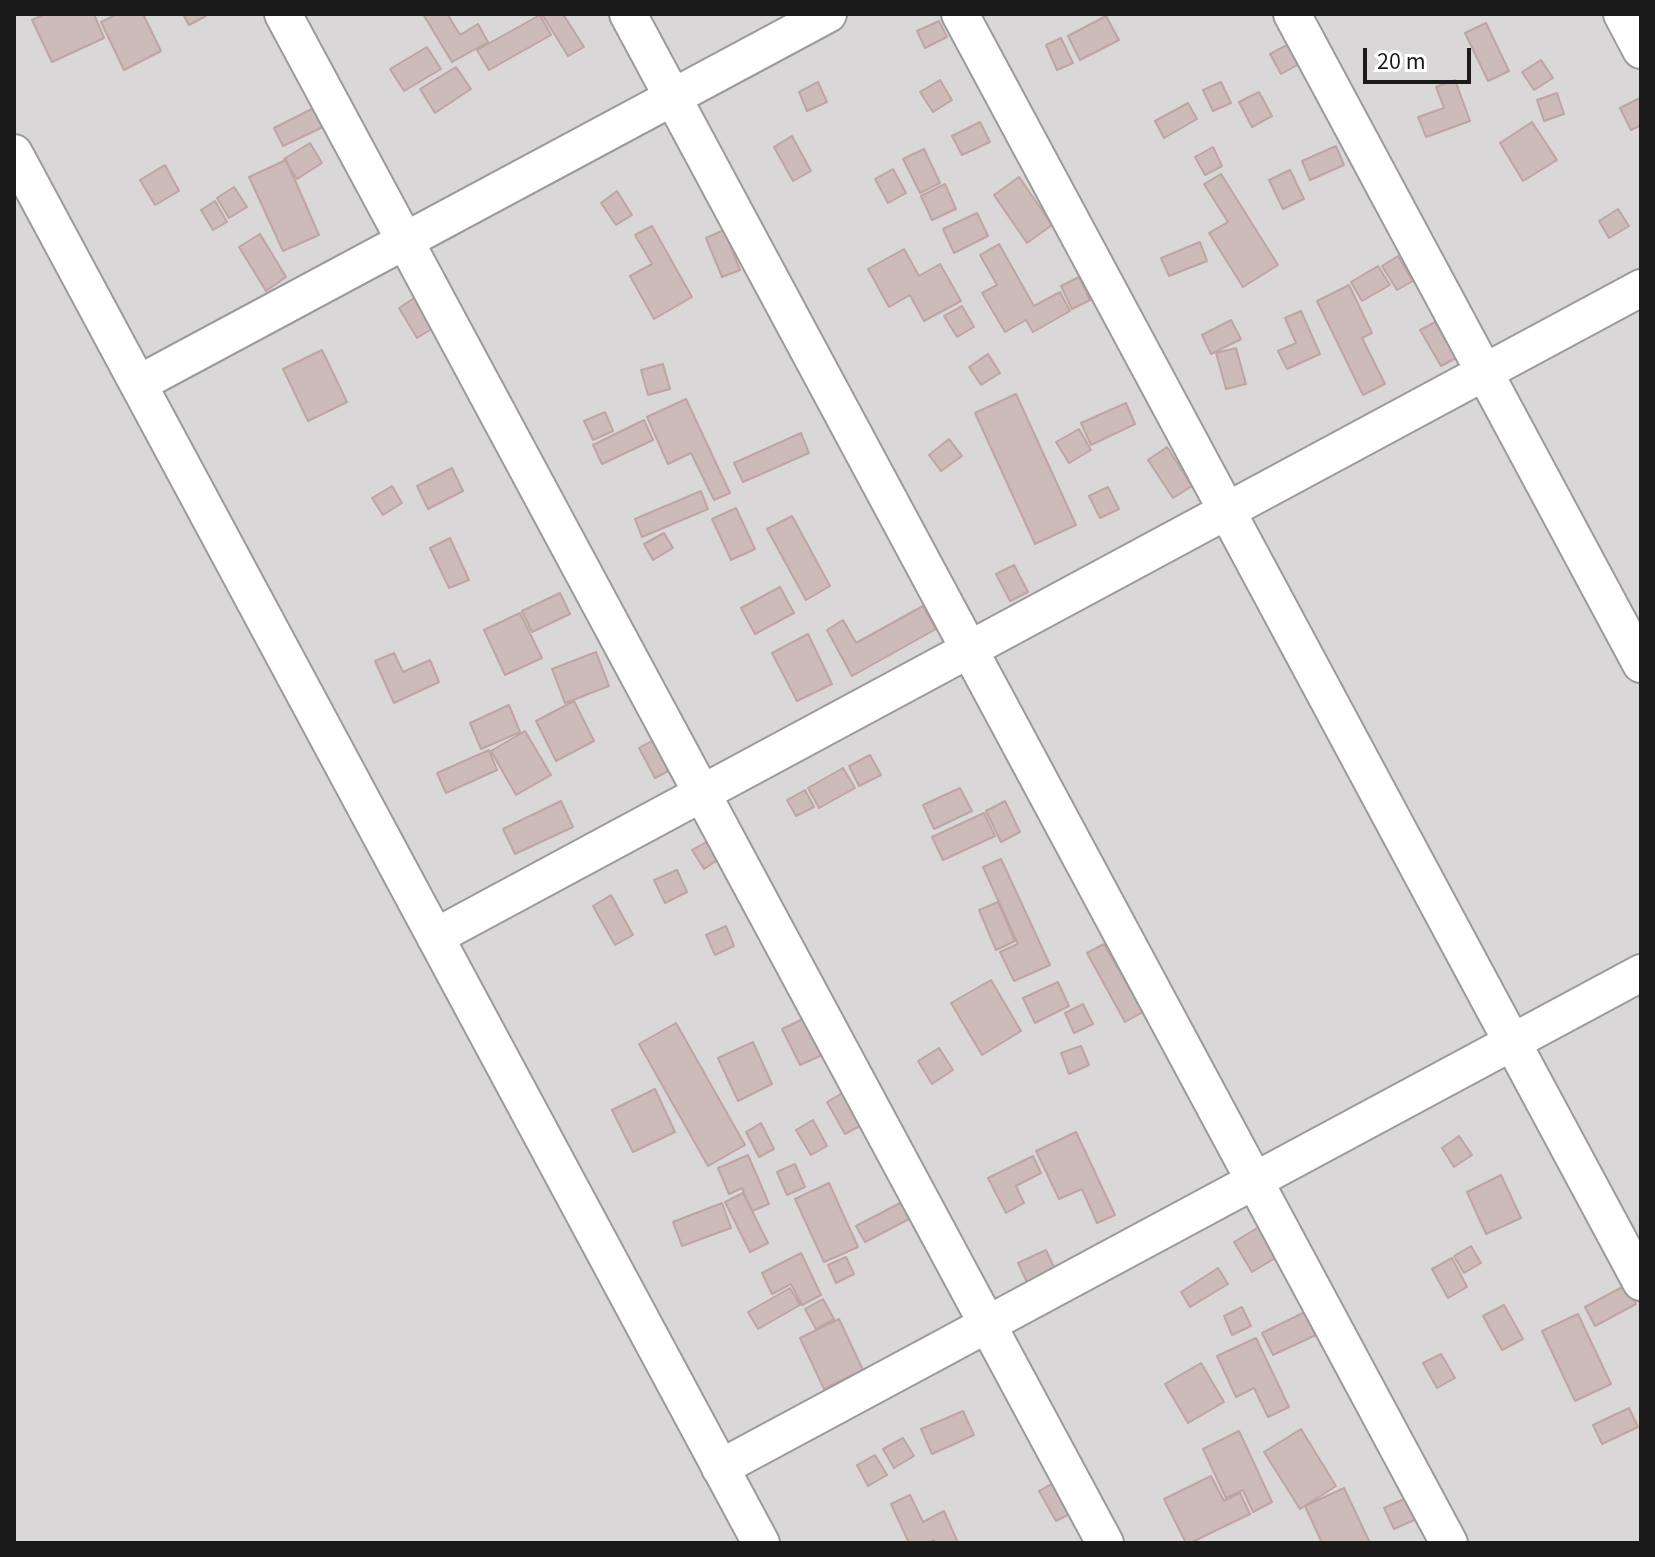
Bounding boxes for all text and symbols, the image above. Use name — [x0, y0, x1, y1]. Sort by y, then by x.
scale bar — [1367, 32, 1475, 82]
text: 20 m — [1377, 44, 1426, 79]

